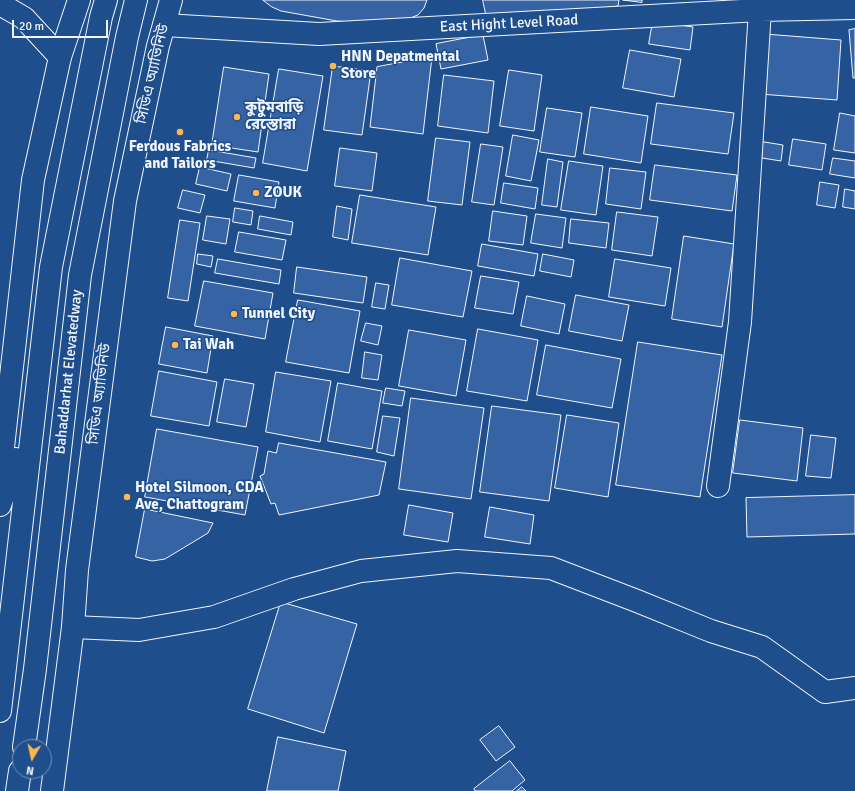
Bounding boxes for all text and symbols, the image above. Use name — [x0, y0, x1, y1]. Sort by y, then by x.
street label: East Hight Level Road — [439, 11, 579, 37]
scale bar — [14, 12, 110, 38]
text: 20 m — [19, 19, 44, 34]
street label: সিডিএ অ্যাভিনিউ — [133, 22, 173, 126]
place label: HNN Depatmental Store — [341, 48, 460, 83]
marker: HNN Depatmental Store — [328, 61, 338, 71]
place label: কুটুমবাড়ি রেস্তোরা — [245, 99, 303, 134]
marker: কুটুমবাড়ি রেস্তোরা — [232, 112, 242, 122]
marker: Ferdous Fabrics and Tailors — [175, 127, 185, 137]
place label: Ferdous Fabrics and Tailors — [129, 138, 231, 173]
place label: ZOUK — [264, 184, 302, 202]
marker: ZOUK — [251, 188, 261, 198]
street label: Bahaddarhat Elevatedway — [51, 289, 87, 455]
place label: Tunnel City — [242, 305, 315, 323]
marker: Tunnel City — [229, 309, 239, 319]
place label: Tai Wah — [183, 336, 234, 354]
marker: Tai Wah — [170, 340, 180, 350]
street label: সিডিএ অ্যাভিনিউ — [85, 342, 115, 446]
place label: Hotel Silmoon, CDA Ave, Chattogram — [135, 479, 264, 514]
marker: Hotel Silmoon, CDA Ave, Chattogram — [122, 492, 132, 502]
north arrow — [12, 739, 52, 779]
text: N — [25, 763, 35, 777]

